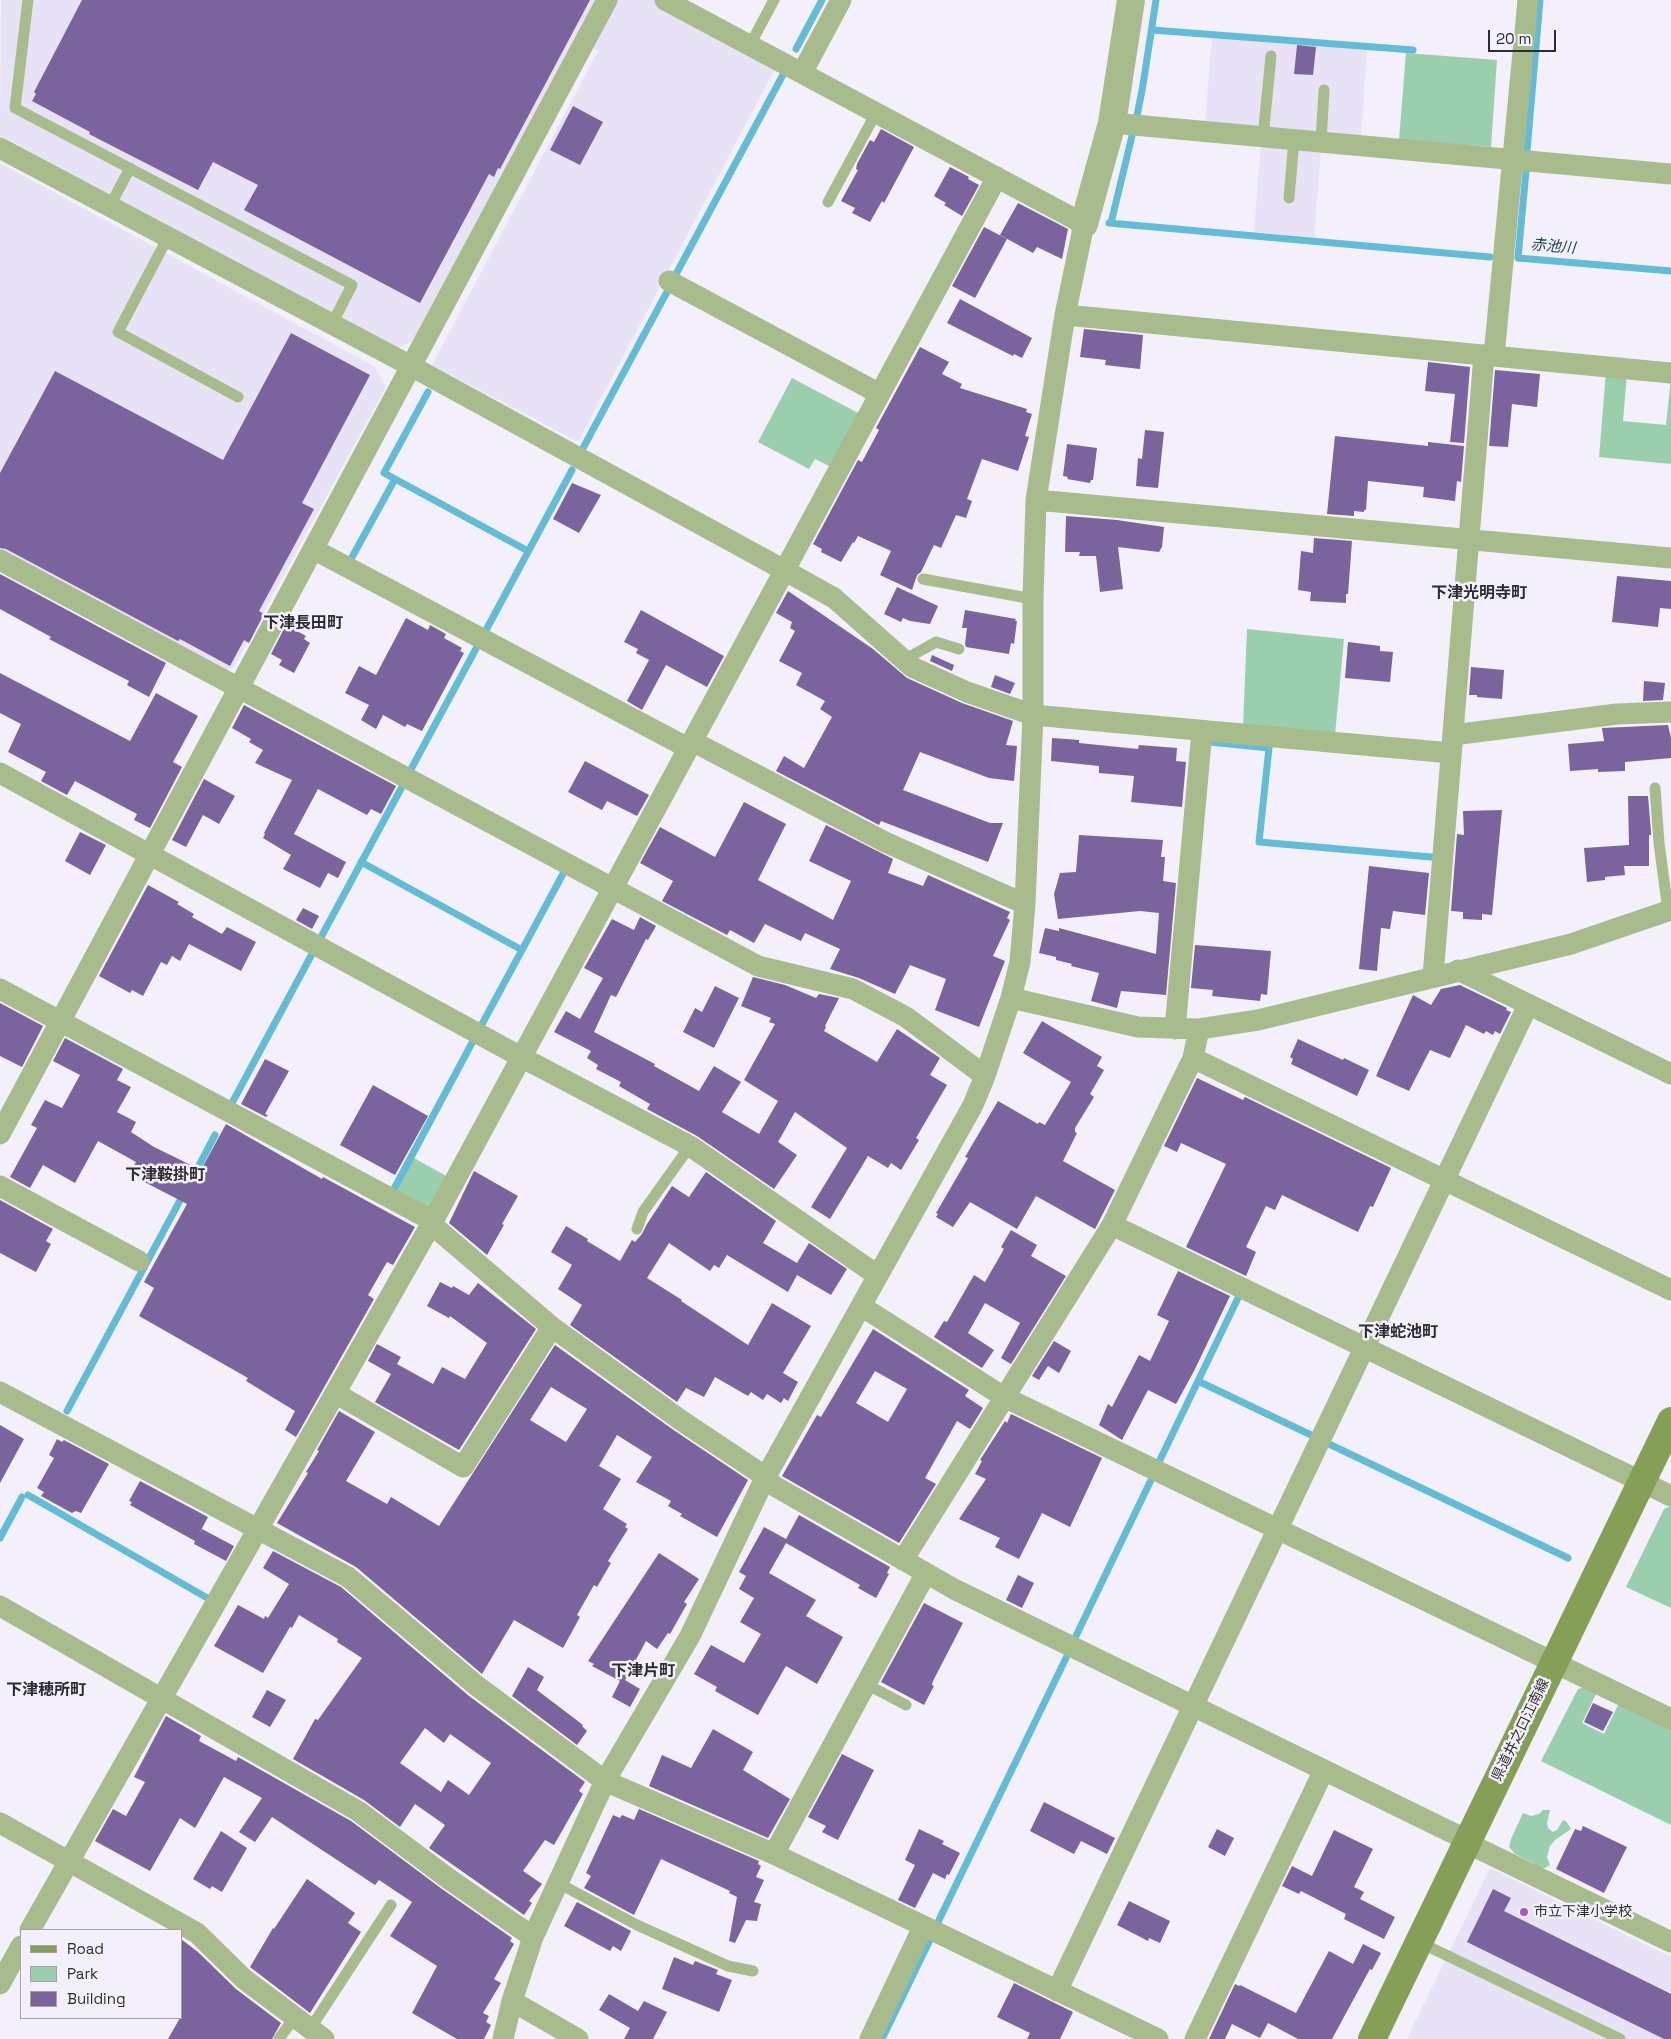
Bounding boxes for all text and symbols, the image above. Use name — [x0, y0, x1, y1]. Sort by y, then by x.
scale bar — [1491, 20, 1558, 52]
text: 20 m — [1496, 29, 1531, 48]
water label: 赤池川 — [1530, 236, 1576, 258]
district label: 下津光明寺町 — [1431, 584, 1527, 604]
district label: 下津長田町 — [263, 614, 343, 634]
district label: 下津鞍掛町 — [125, 1166, 205, 1186]
district label: 下津蛇池町 — [1358, 1323, 1438, 1343]
district label: 下津片町 — [611, 1662, 675, 1682]
street label: 県道井之口江南線 — [1489, 1676, 1553, 1784]
district label: 下津穂所町 — [6, 1681, 86, 1701]
place label: 市立下津小学校 — [1534, 1904, 1632, 1920]
marker: 市立下津小学校 — [1518, 1906, 1530, 1918]
legend — [20, 1929, 182, 2019]
text: Road — [67, 1939, 104, 1958]
text: Park — [67, 1964, 98, 1983]
text: Building — [67, 1989, 126, 2008]

